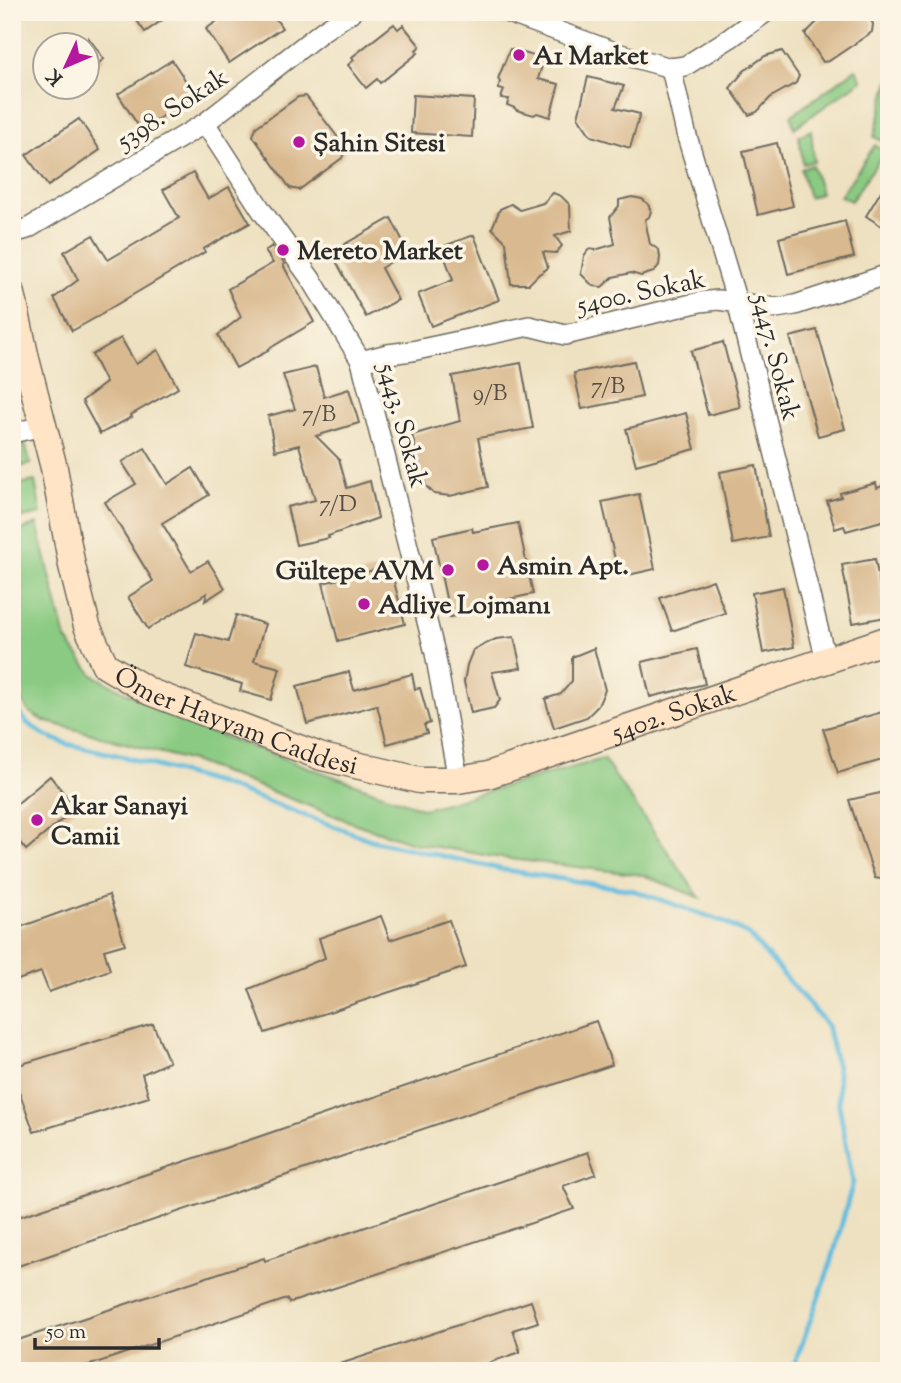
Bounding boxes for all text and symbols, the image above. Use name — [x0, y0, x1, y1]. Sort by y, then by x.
north arrow — [32, 32, 102, 102]
place label: A1 Market — [533, 39, 648, 76]
marker: A1 Market — [511, 47, 527, 63]
street label: 5398. Sokak — [109, 60, 237, 161]
text: K — [41, 62, 70, 90]
place label: Şahin Sitesi — [313, 126, 446, 163]
marker: Şahin Sitesi — [291, 134, 307, 150]
place label: Mereto Market — [297, 234, 463, 271]
marker: Mereto Market — [275, 242, 291, 258]
street label: 5400. Sokak — [572, 262, 709, 326]
street label: 5447. Sokak — [741, 289, 808, 425]
street label: 5443. Sokak — [367, 357, 436, 492]
house number: 7/B — [591, 371, 625, 404]
house number: 9/B — [473, 378, 507, 411]
house number: 7/B — [302, 399, 336, 432]
house number: 7/D — [319, 489, 357, 522]
place label: Asmin Apt. — [497, 549, 629, 586]
place label: Gültepe AVM — [276, 554, 434, 591]
marker: Asmin Apt. — [475, 557, 491, 573]
marker: Gültepe AVM — [440, 562, 456, 578]
place label: Adliye Lojmanı — [378, 588, 551, 625]
marker: Adliye Lojmanı — [356, 596, 372, 612]
street label: Ömer Hayyam Caddesi — [106, 659, 361, 786]
street label: 5402. Sokak — [605, 676, 742, 753]
place label: Akar Sanayi Camii — [51, 789, 189, 856]
marker: Akar Sanayi Camii — [29, 812, 45, 828]
scale bar — [35, 1306, 159, 1350]
text: 50 m — [45, 1318, 86, 1348]

